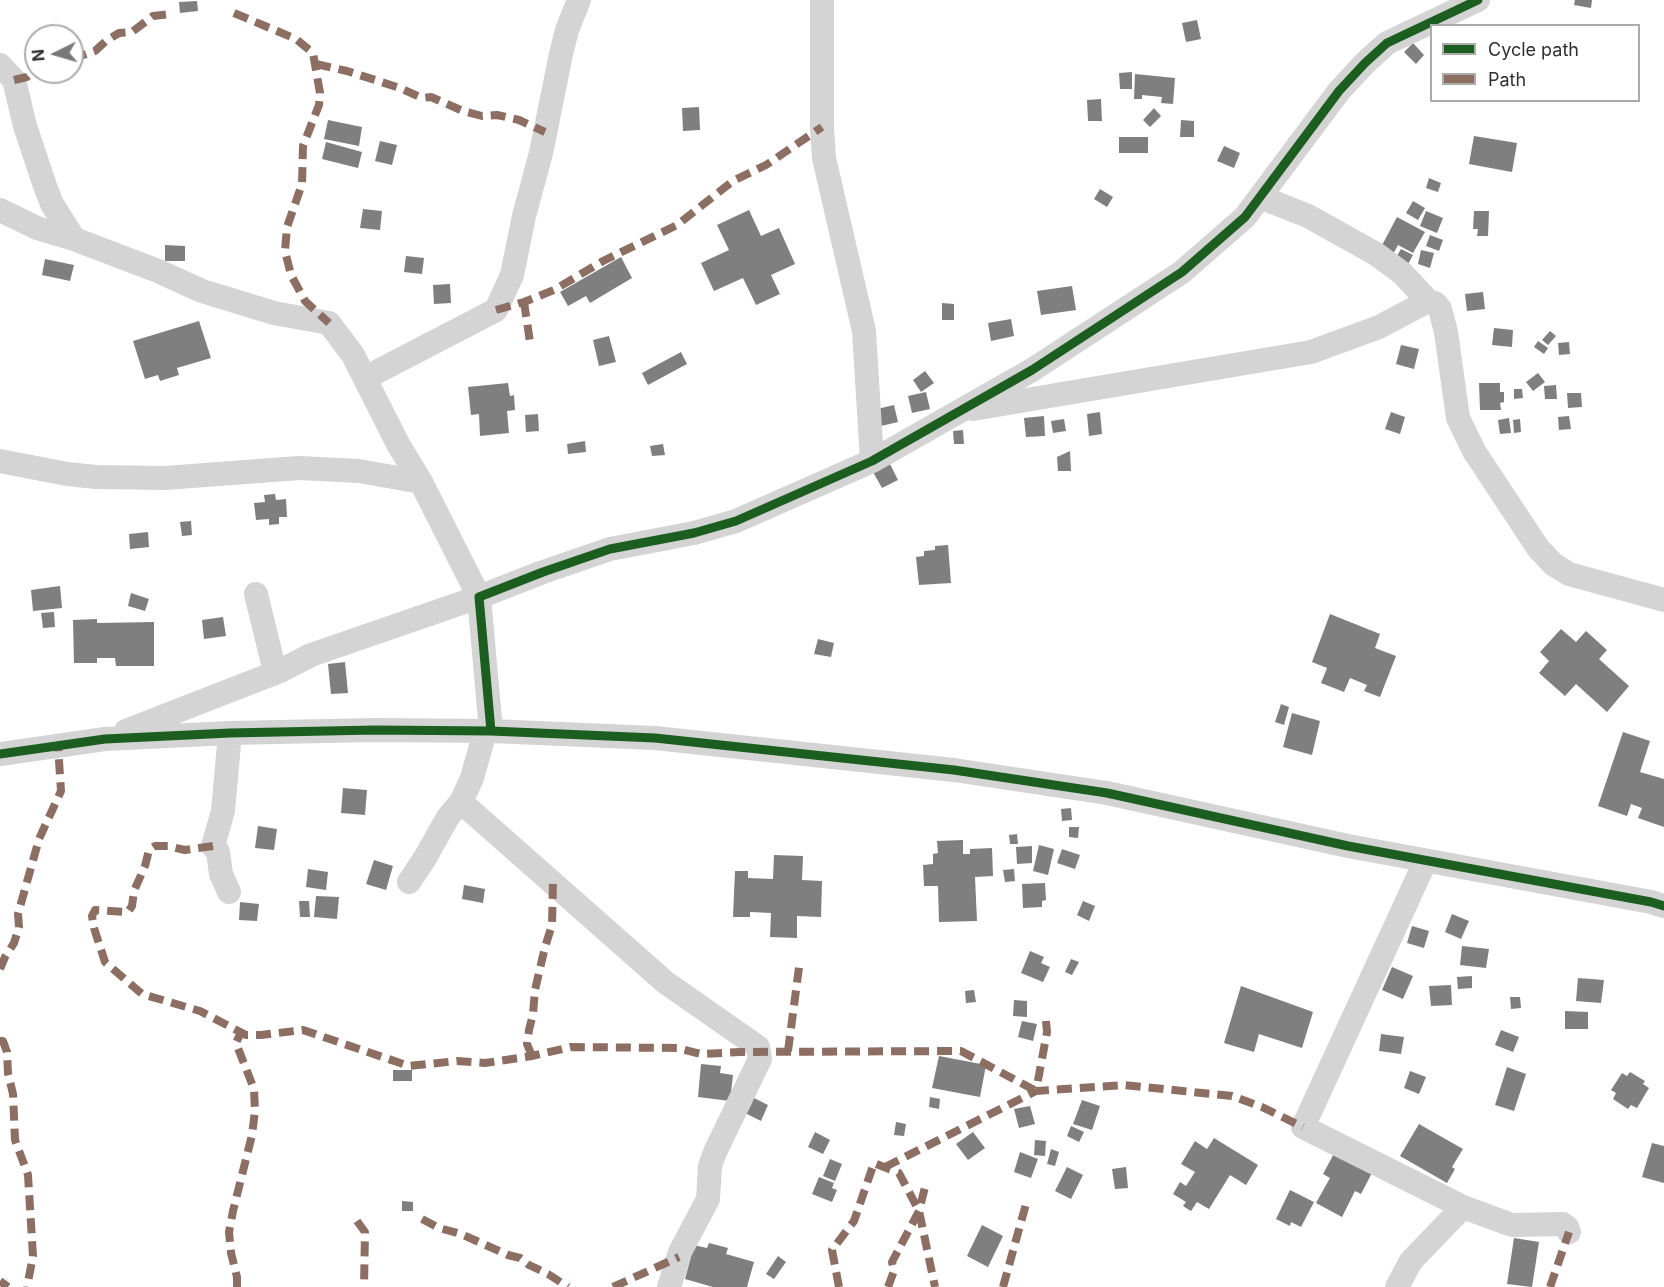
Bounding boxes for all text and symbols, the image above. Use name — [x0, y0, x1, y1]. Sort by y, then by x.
north arrow — [24, 24, 84, 84]
legend — [1430, 24, 1640, 102]
text: Cycle path — [1488, 39, 1579, 60]
text: N — [28, 48, 49, 62]
text: Path — [1488, 69, 1526, 90]

